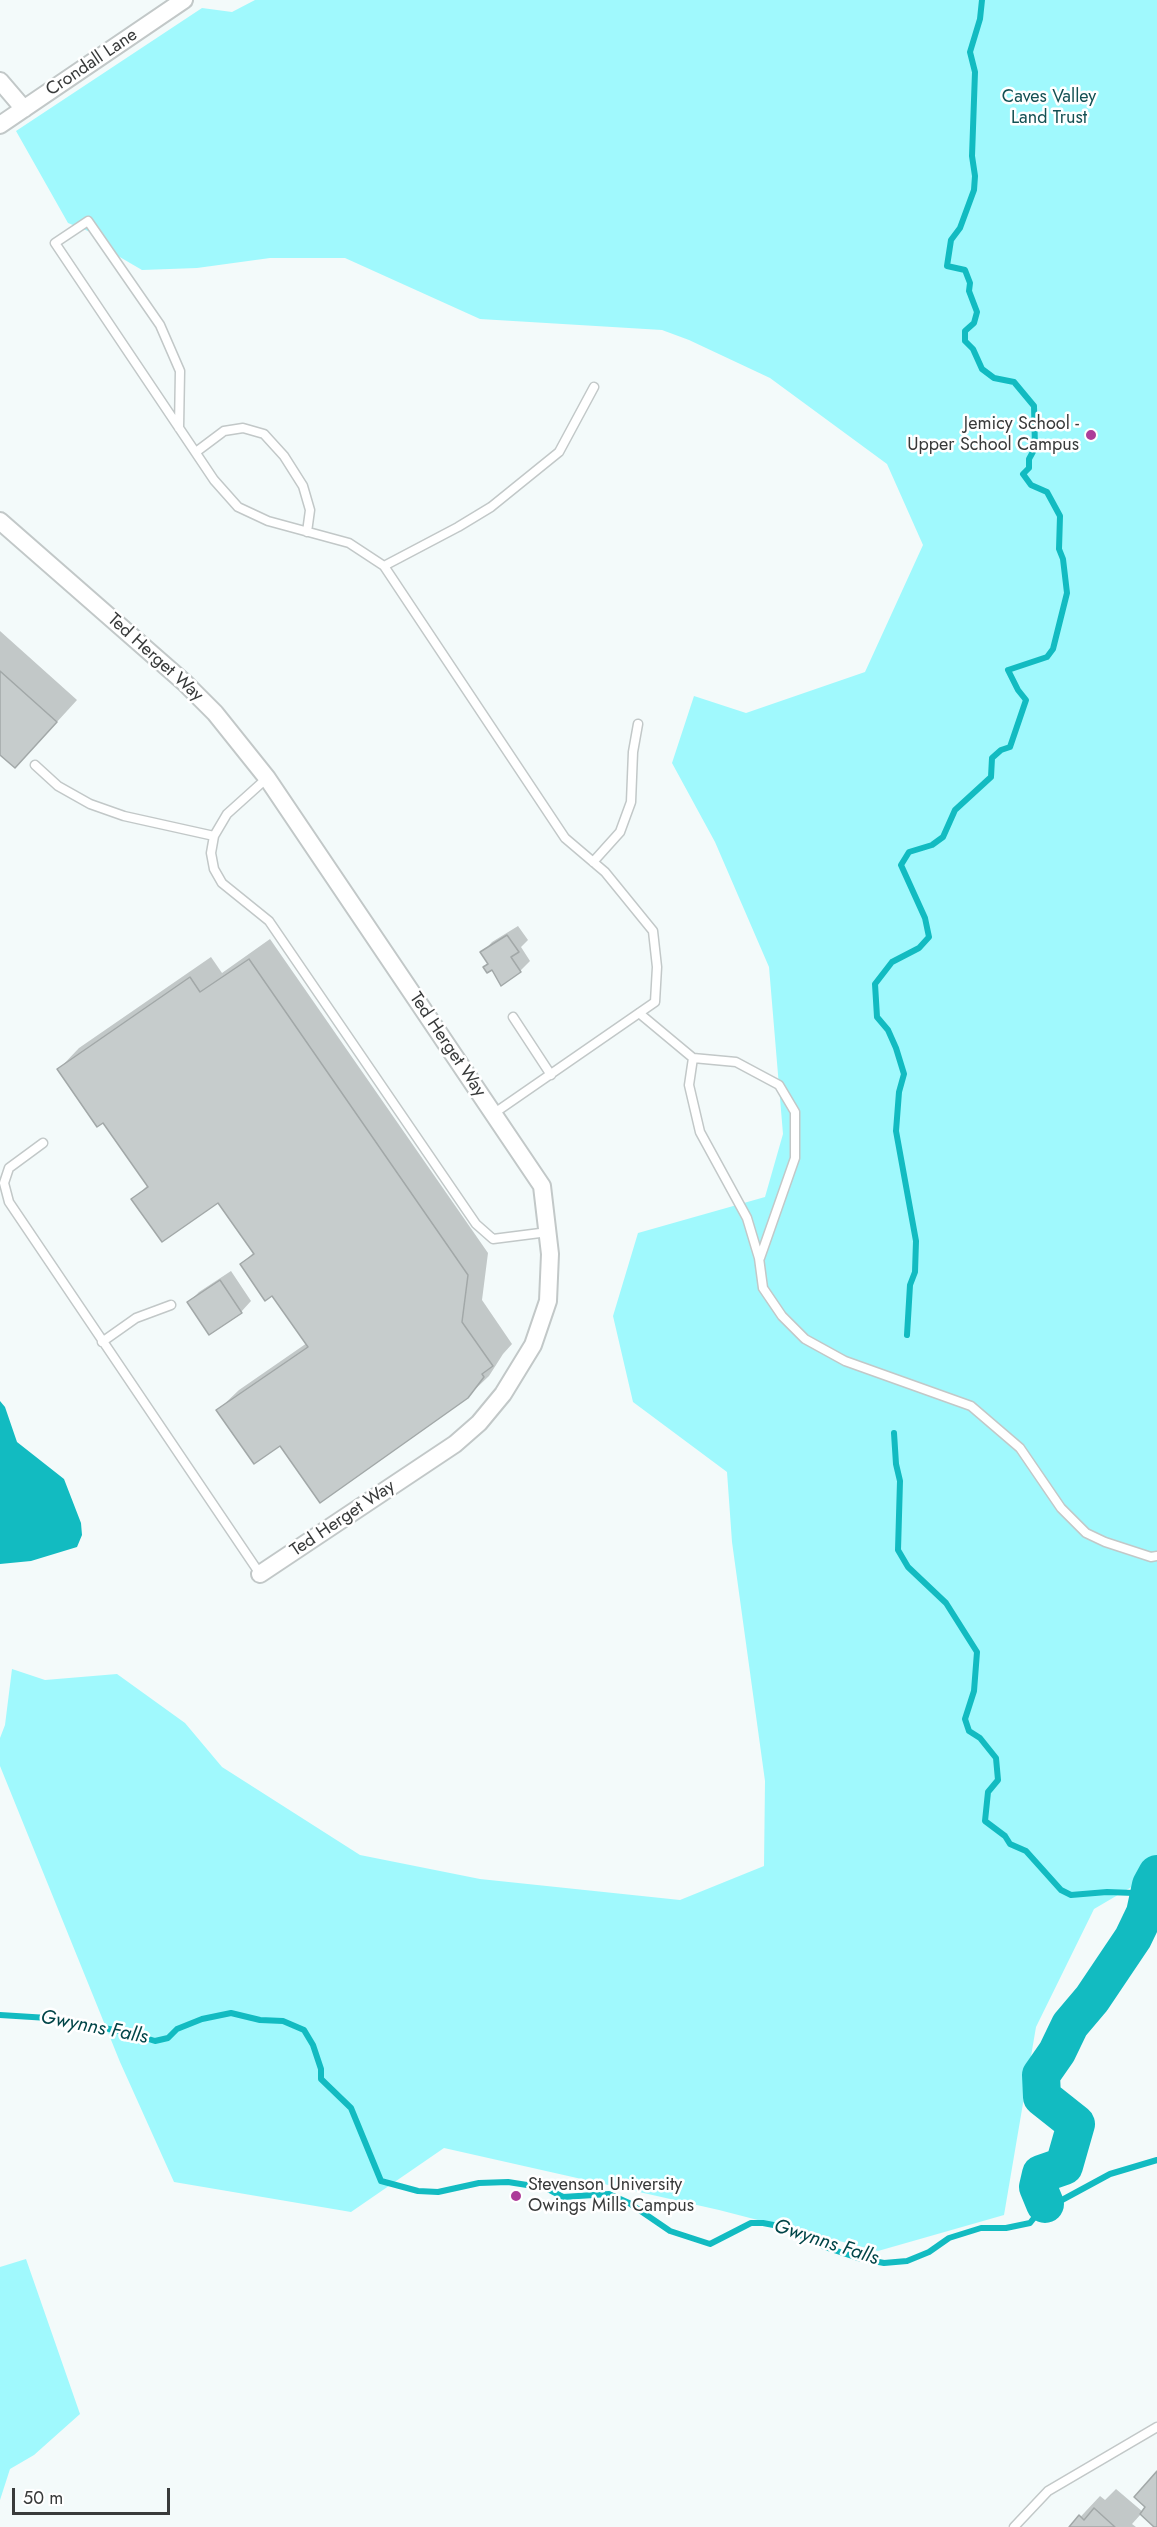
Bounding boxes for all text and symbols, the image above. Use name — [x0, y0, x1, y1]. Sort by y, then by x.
street label: Crondall Lane — [42, 25, 142, 101]
park label: Caves Valley Land Trust — [1002, 87, 1096, 130]
place label: Jemicy School - Upper School Campus — [907, 414, 1079, 456]
marker: Jemicy School - Upper School Campus — [1084, 428, 1098, 442]
street label: Ted Herget Way — [103, 609, 207, 707]
street label: Ted Herget Way — [404, 989, 490, 1101]
street label: Ted Herget Way — [287, 1476, 399, 1562]
water label: Gwynns Falls — [38, 2006, 150, 2050]
place label: Stevenson University Owings Mills Campus — [528, 2175, 694, 2218]
marker: Stevenson University Owings Mills Campus — [509, 2189, 523, 2203]
water label: Gwynns Falls — [771, 2215, 881, 2271]
scale bar — [15, 2476, 172, 2514]
text: 50 m — [23, 2485, 63, 2511]

